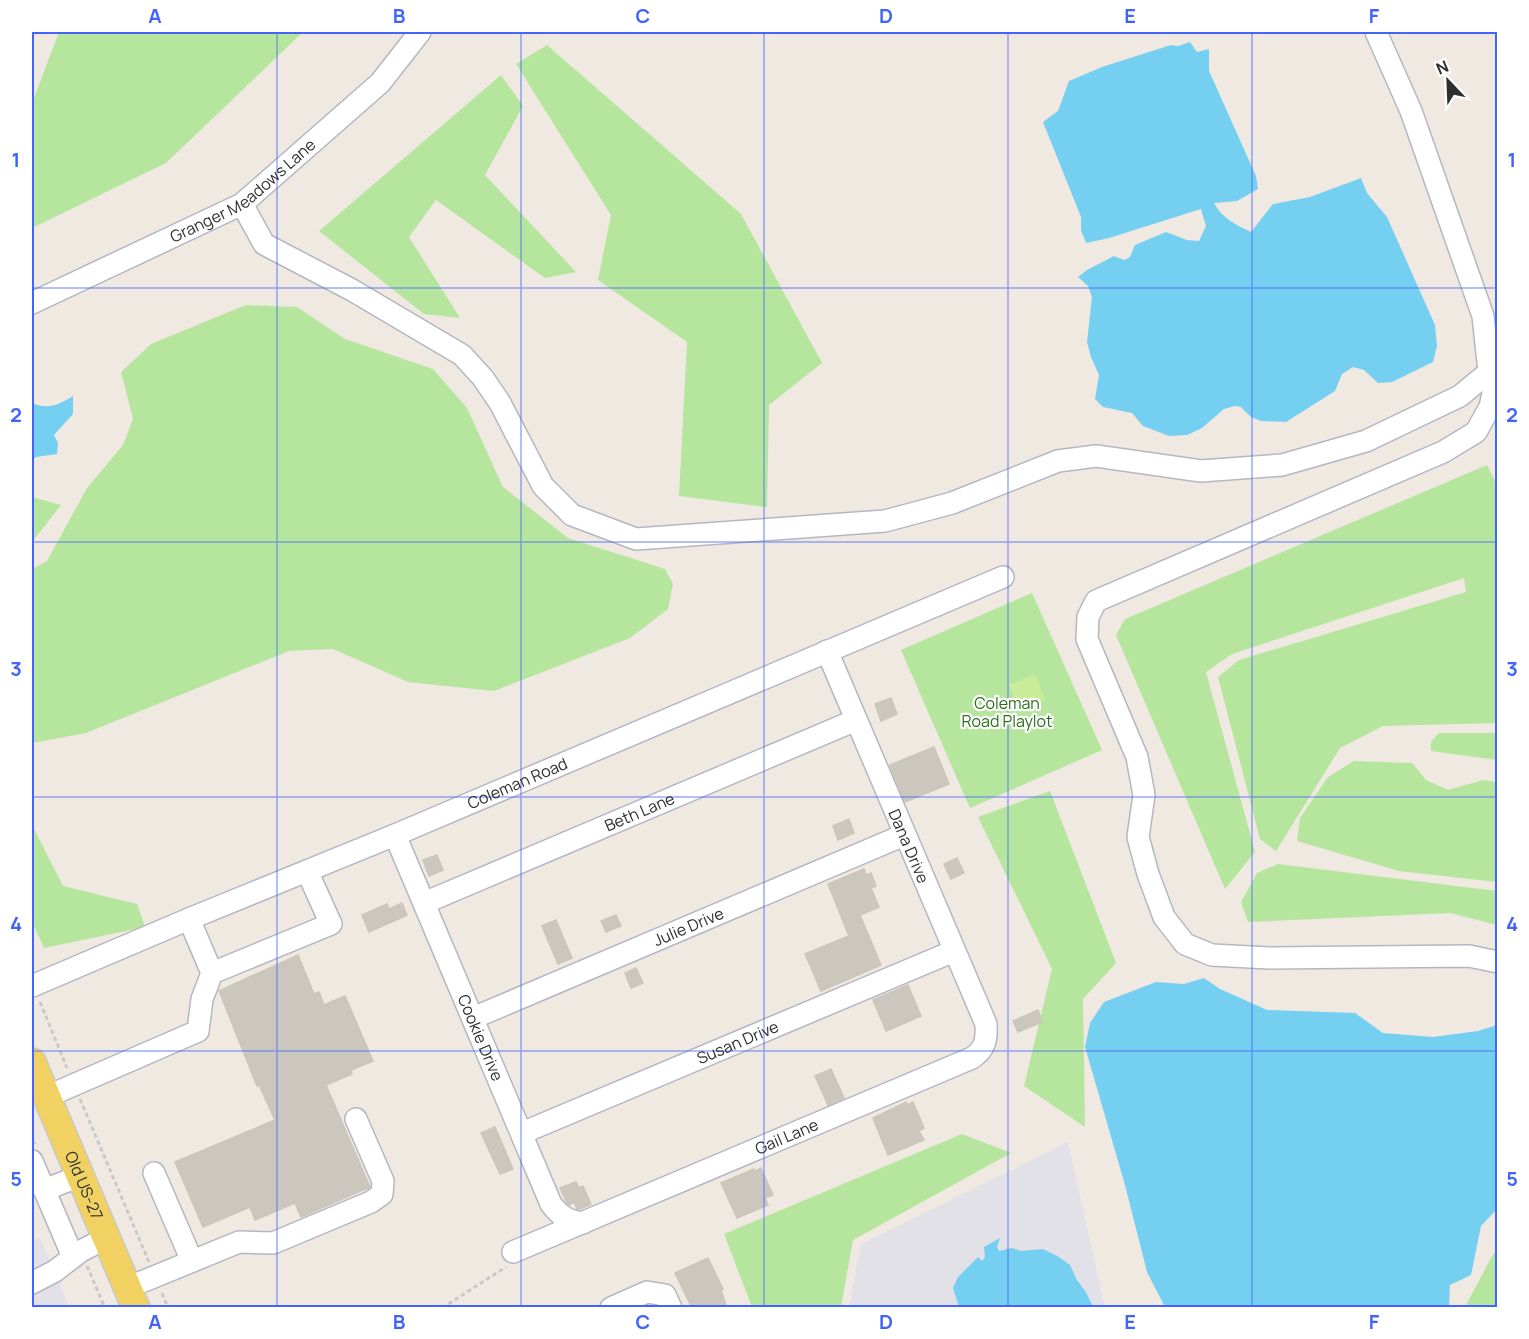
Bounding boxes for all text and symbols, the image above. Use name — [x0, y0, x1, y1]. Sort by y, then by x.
text: A — [148, 2, 162, 29]
text: B — [393, 2, 406, 29]
text: C — [636, 2, 650, 29]
text: D — [879, 2, 893, 29]
text: E — [1124, 2, 1136, 29]
text: F — [1369, 2, 1380, 29]
north arrow — [1418, 51, 1478, 111]
text: N — [1433, 55, 1452, 80]
street label: Granger Meadows Lane — [166, 134, 320, 247]
text: 1 — [12, 146, 20, 173]
text: 1 — [1508, 146, 1516, 173]
text: 2 — [10, 401, 22, 428]
text: 2 — [1506, 401, 1518, 428]
text: 3 — [10, 655, 22, 682]
text: 3 — [1506, 655, 1518, 682]
park label: Coleman Road Playlot — [962, 692, 1052, 732]
street label: Coleman Road — [464, 752, 571, 814]
street label: Beth Lane — [601, 787, 678, 836]
street label: Dana Drive — [884, 806, 934, 886]
street label: Julie Drive — [650, 902, 727, 951]
text: 4 — [10, 910, 22, 937]
text: 4 — [1506, 910, 1518, 937]
street label: Cookie Drive — [453, 991, 509, 1084]
street label: Susan Drive — [693, 1015, 782, 1069]
street label: Gail Lane — [752, 1113, 822, 1159]
street label: Old US-27 — [60, 1148, 108, 1223]
text: 5 — [10, 1165, 22, 1192]
text: 5 — [1506, 1165, 1518, 1192]
text: A — [148, 1308, 162, 1335]
text: B — [393, 1308, 406, 1335]
text: C — [636, 1308, 650, 1335]
text: D — [879, 1308, 893, 1335]
text: E — [1124, 1308, 1136, 1335]
text: F — [1369, 1308, 1380, 1335]

